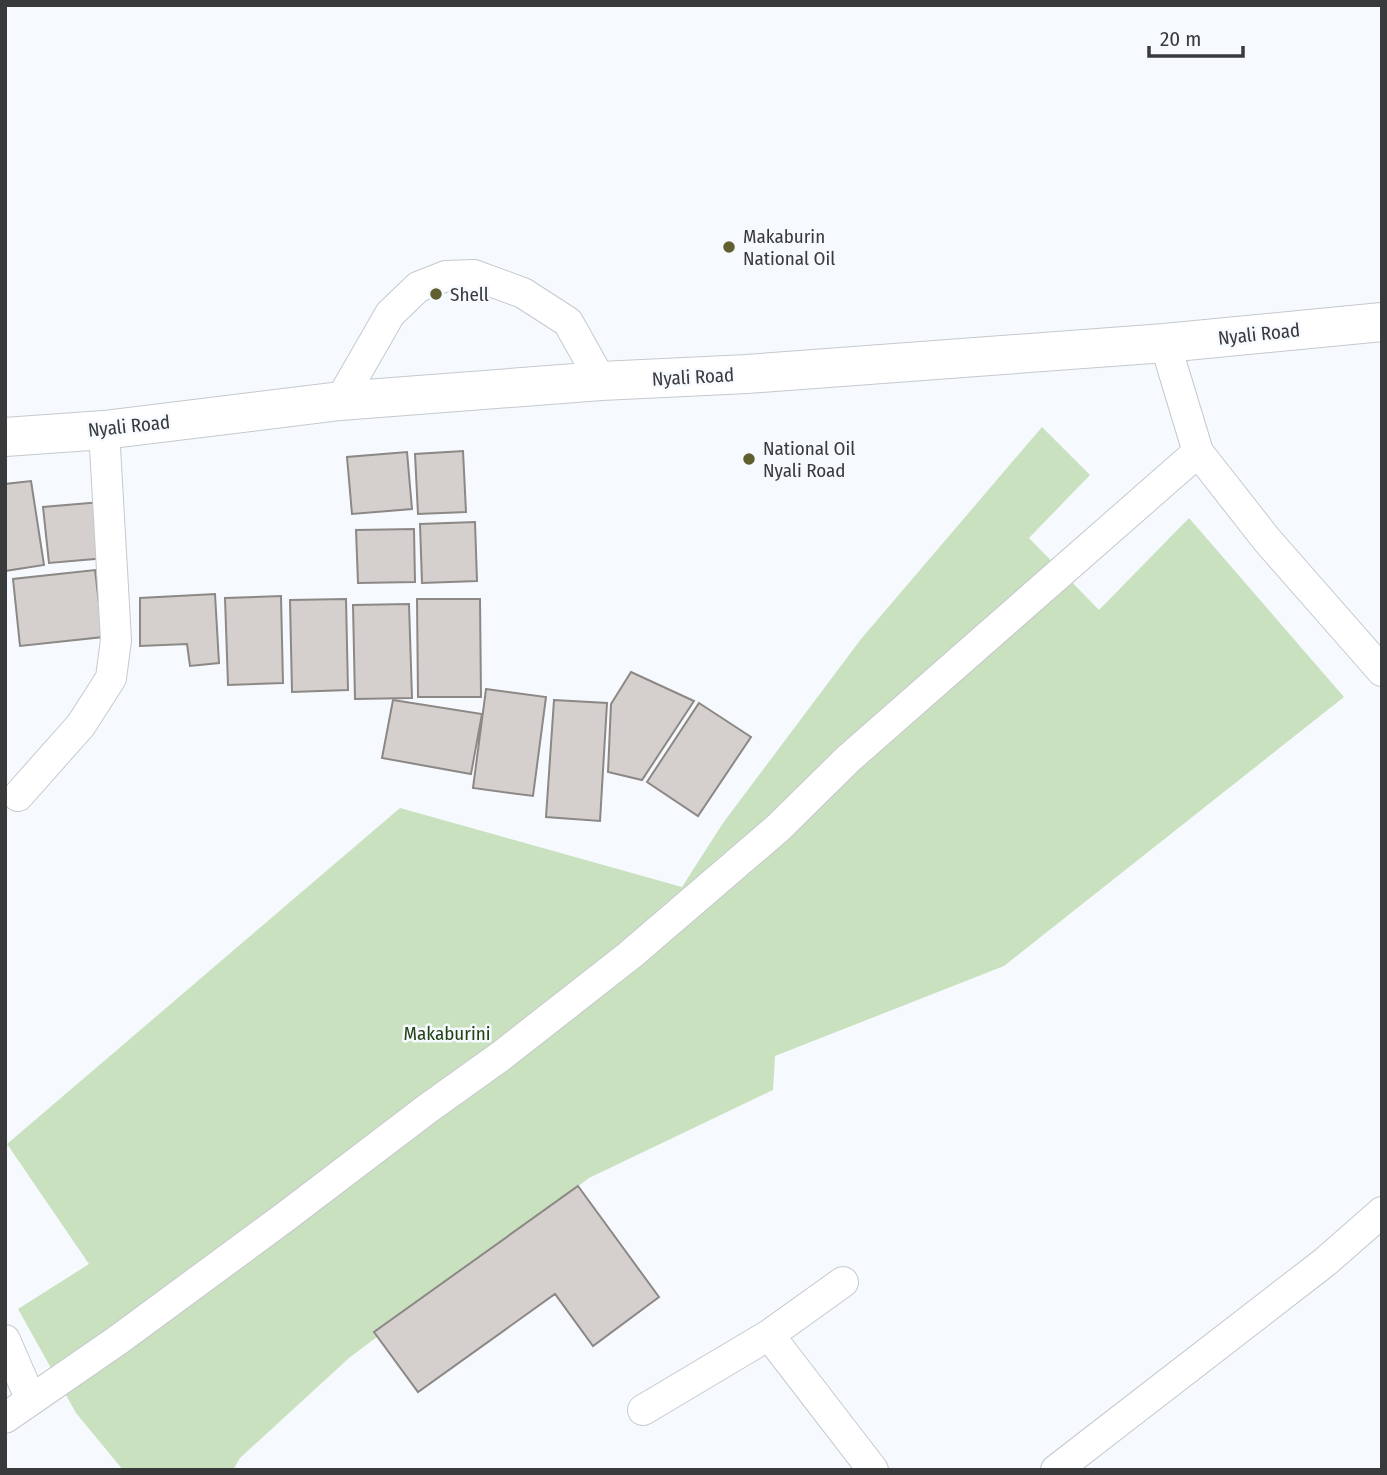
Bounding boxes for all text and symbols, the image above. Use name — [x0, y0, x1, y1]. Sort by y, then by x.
scale bar — [1149, 14, 1244, 58]
text: 20 m — [1160, 26, 1201, 52]
place label: Makaburin National Oil — [743, 225, 835, 270]
marker: Makaburin National Oil — [721, 239, 737, 255]
place label: Shell — [450, 283, 489, 306]
marker: Shell — [428, 286, 444, 302]
street label: Nyali Road — [1217, 318, 1301, 350]
street label: Nyali Road — [651, 363, 735, 391]
street label: Nyali Road — [87, 410, 171, 442]
place label: National Oil Nyali Road — [763, 437, 855, 482]
marker: National Oil Nyali Road — [741, 451, 757, 467]
park label: Makaburini — [404, 1022, 490, 1045]

